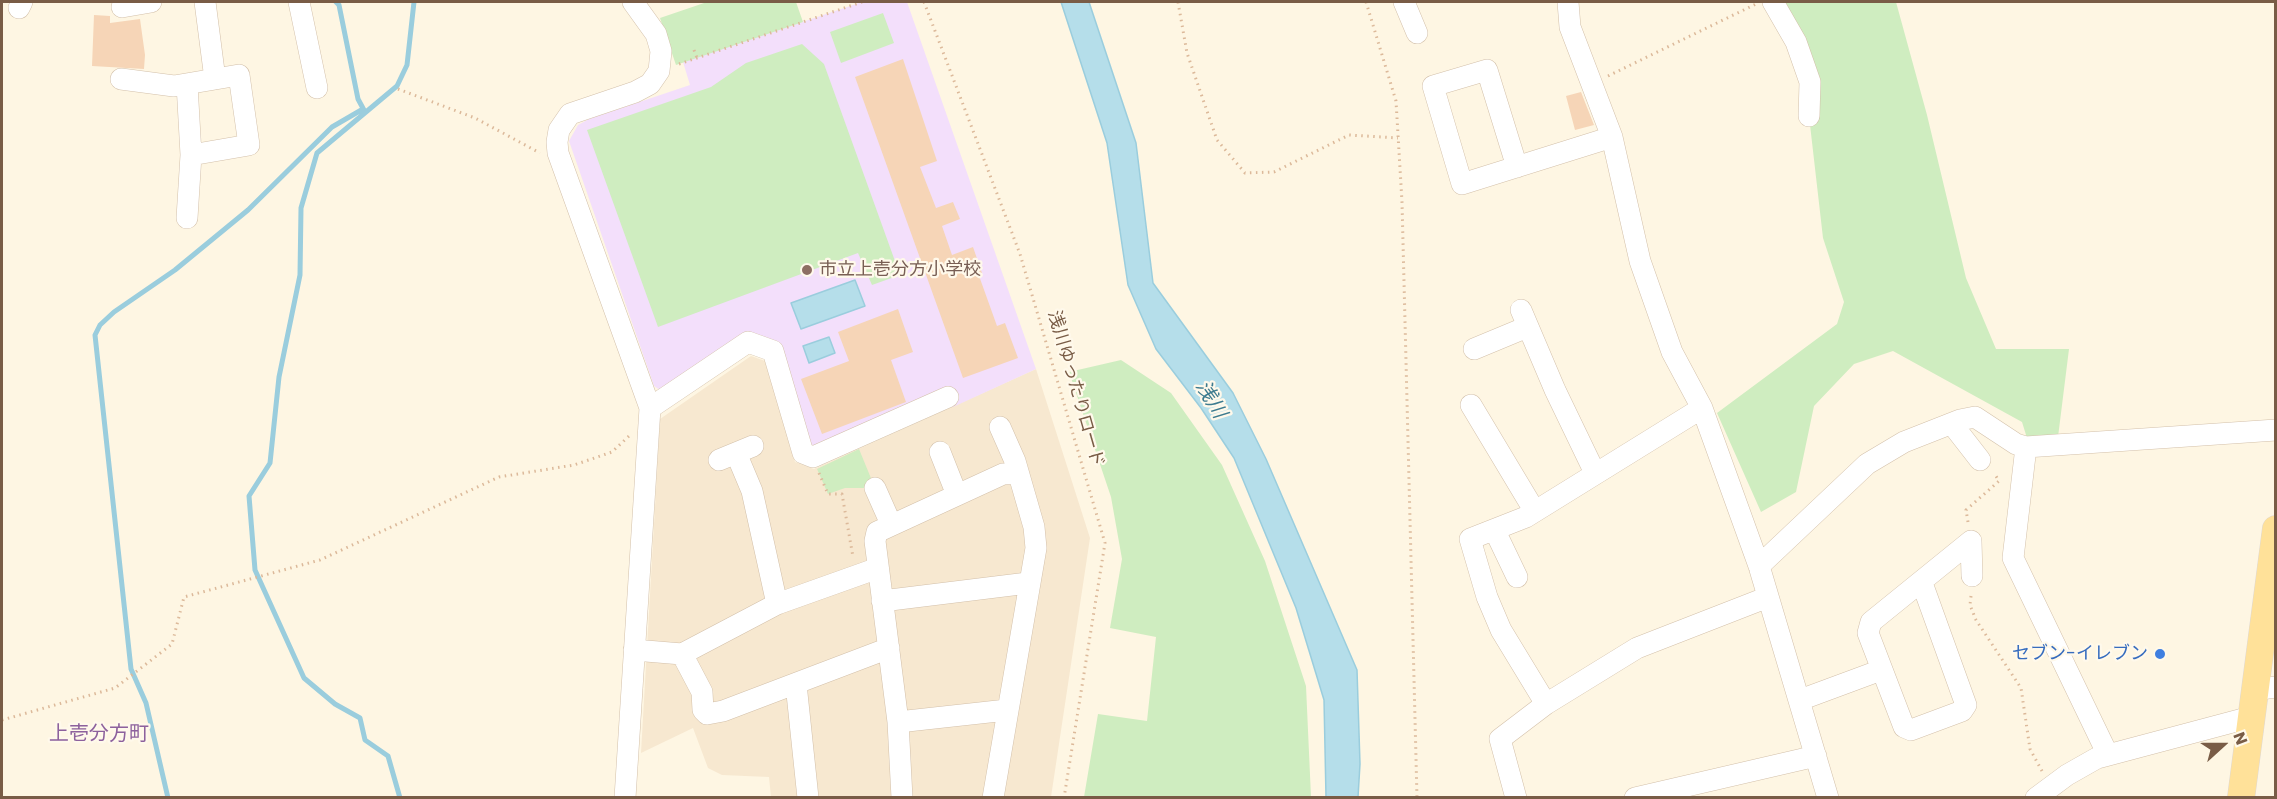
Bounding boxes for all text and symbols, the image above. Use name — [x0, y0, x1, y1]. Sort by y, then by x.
place label: 市立上壱分方小学校 — [819, 259, 981, 281]
marker: 市立上壱分方小学校 — [800, 263, 814, 277]
street label: 浅川ゆったりロード — [1042, 308, 1108, 470]
water label: 浅川 — [1189, 377, 1231, 423]
place label: セブン-イレブン — [2012, 643, 2148, 665]
marker: セブン-イレブン — [2153, 647, 2167, 661]
north arrow — [2193, 715, 2253, 775]
district label: 上壱分方町 — [49, 723, 149, 747]
text: N — [2227, 729, 2253, 748]

